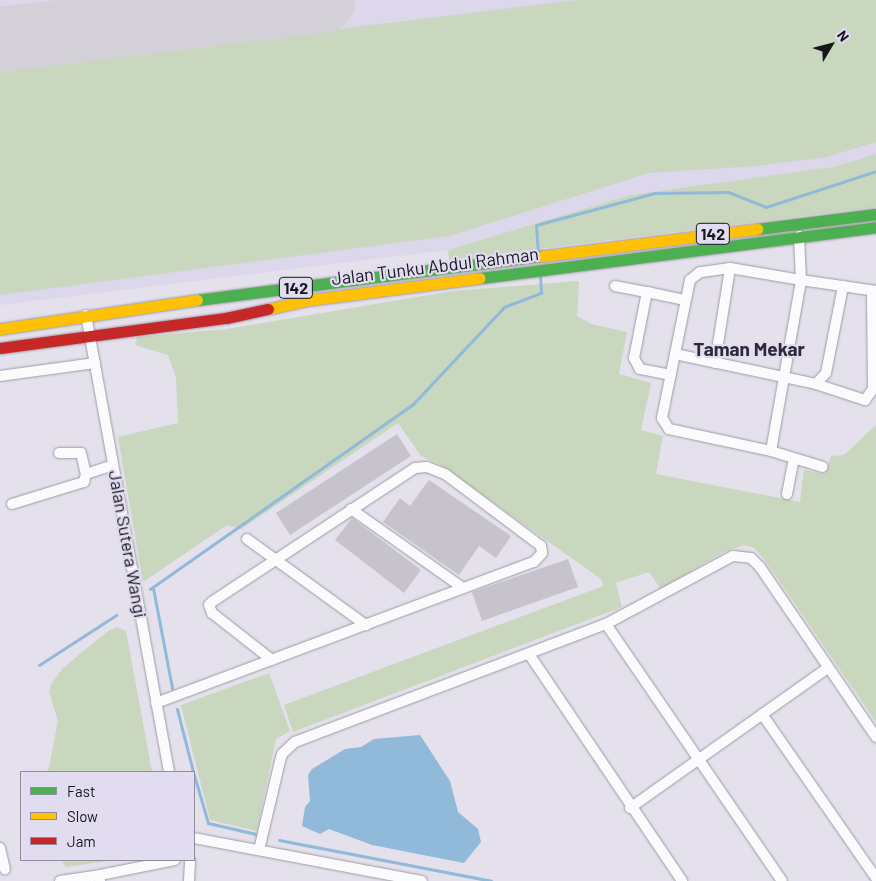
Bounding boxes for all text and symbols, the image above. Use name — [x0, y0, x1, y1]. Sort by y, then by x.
north arrow — [806, 20, 856, 70]
text: N — [834, 27, 853, 45]
road number: 142 — [696, 220, 730, 248]
street label: Jalan Tunku Abdul Rahman — [330, 243, 540, 289]
road number: 142 — [278, 274, 314, 302]
district label: Taman Mekar — [693, 338, 805, 360]
street label: Jalan Sutera Wangi — [104, 468, 152, 620]
legend — [20, 771, 195, 861]
text: Fast — [67, 782, 95, 800]
text: Slow — [67, 807, 98, 825]
text: Jam — [67, 832, 96, 850]

